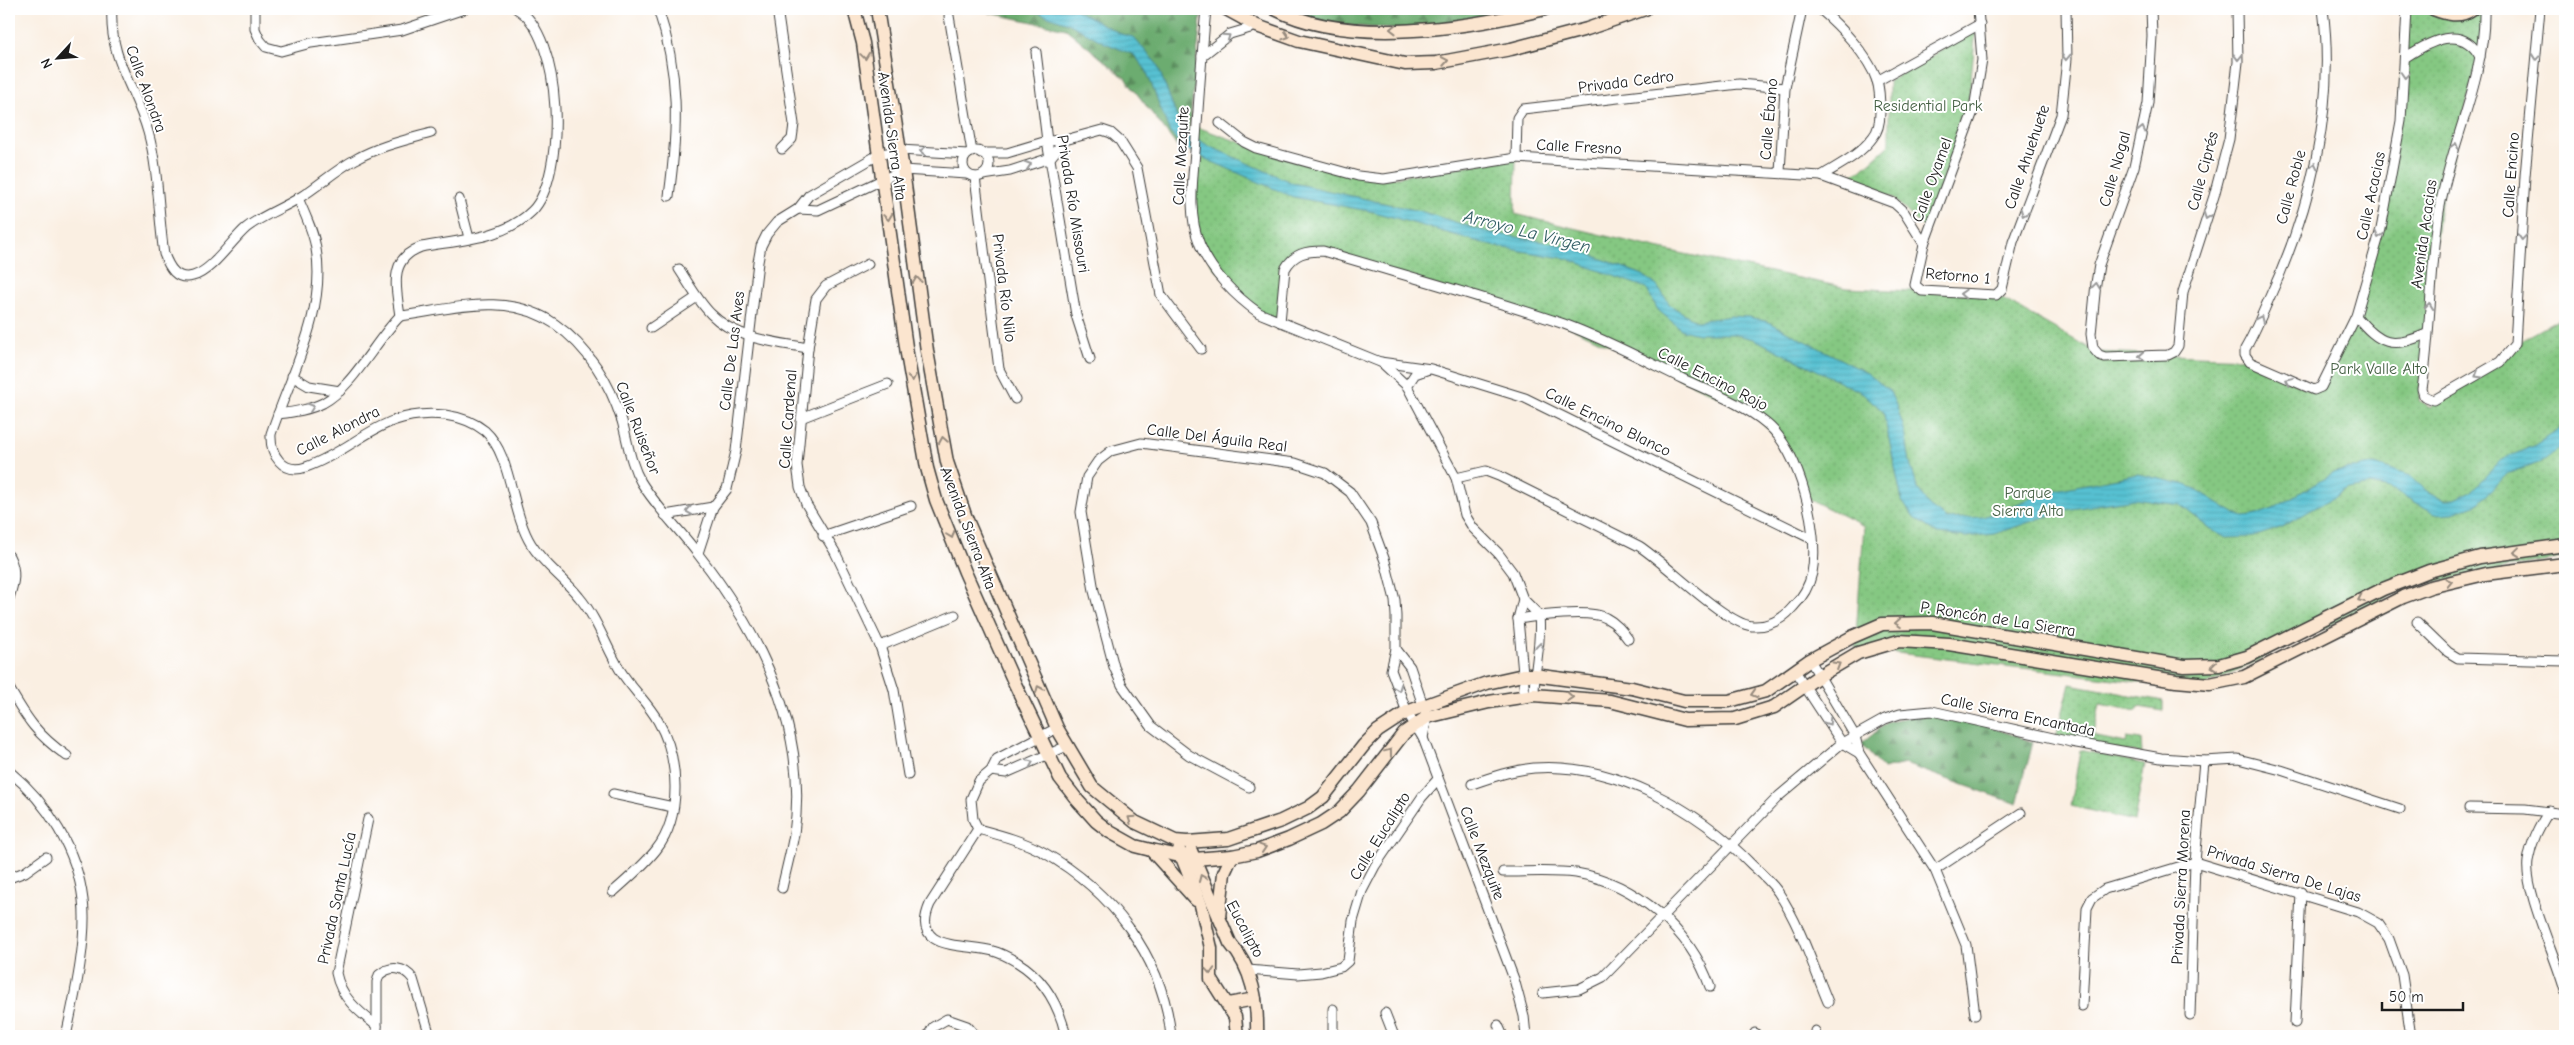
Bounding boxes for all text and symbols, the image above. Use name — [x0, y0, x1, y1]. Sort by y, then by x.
one-way arrow — [1389, 24, 1397, 35]
one-way arrow — [1281, 30, 1289, 40]
north arrow — [32, 32, 82, 82]
one-way arrow — [1221, 34, 1231, 43]
street label: Calle Alondra — [122, 43, 170, 135]
one-way arrow — [859, 53, 870, 61]
one-way arrow — [2061, 54, 2071, 62]
one-way arrow — [2233, 54, 2243, 62]
one-way arrow — [2530, 54, 2541, 62]
text: N — [37, 56, 56, 71]
one-way arrow — [1440, 57, 1449, 67]
street label: Privada Cedro — [1577, 67, 1675, 97]
street label: Avenida Sierra Alta — [874, 70, 910, 202]
one-way arrow — [2400, 71, 2411, 79]
street label: Calle Ébano — [1755, 77, 1782, 161]
park label: Residential Park — [1874, 97, 1983, 115]
street label: Calle Ahuehuete — [2001, 102, 2053, 212]
street label: Calle Mezquite — [1169, 106, 1193, 206]
one-way arrow — [2136, 126, 2147, 135]
street label: Calle Nogal — [2096, 129, 2134, 209]
street label: Calle Ciprés — [2184, 129, 2222, 212]
street label: Calle Encino — [2499, 132, 2523, 218]
street label: Privada Río Missouri — [1053, 134, 1093, 274]
street label: Calle Oyamel — [1908, 135, 1956, 225]
street label: Calle Fresno — [1536, 136, 1622, 158]
one-way arrow — [2450, 142, 2460, 150]
one-way arrow — [918, 146, 926, 157]
street label: Calle Roble — [2272, 148, 2310, 226]
street label: Calle Acacias — [2353, 150, 2389, 242]
one-way arrow — [1024, 161, 1032, 171]
one-way arrow — [2309, 162, 2319, 171]
street label: Avenida Acacias — [2407, 178, 2441, 290]
water label: Arroyo La Virgen — [1460, 206, 1593, 258]
one-way arrow — [2020, 208, 2030, 217]
one-way arrow — [2203, 212, 2213, 220]
one-way arrow — [882, 213, 892, 221]
one-way arrow — [2374, 231, 2385, 240]
street label: Privada Río Nilo — [988, 233, 1020, 343]
one-way arrow — [2516, 233, 2527, 241]
street label: Retorno 1 — [1925, 264, 1991, 288]
one-way arrow — [912, 275, 923, 283]
one-way arrow — [2090, 281, 2101, 289]
one-way arrow — [1959, 288, 1967, 299]
street label: Calle De Las Aves — [716, 290, 748, 412]
one-way arrow — [2423, 302, 2434, 310]
one-way arrow — [2254, 315, 2264, 324]
street label: Calle Encino Rojo — [1655, 344, 1771, 414]
one-way arrow — [2138, 350, 2146, 361]
park label: Park Valle Alto — [2330, 360, 2428, 378]
one-way arrow — [2475, 368, 2484, 378]
street label: Calle Cardenal — [776, 369, 800, 469]
one-way arrow — [906, 373, 916, 382]
one-way arrow — [2285, 376, 2294, 387]
street label: Calle Ruiseñor — [612, 379, 664, 478]
street label: Calle Encino Blanco — [1542, 384, 1674, 460]
street label: Calle Alondra — [293, 402, 383, 460]
one-way arrow — [306, 403, 315, 413]
street label: Calle Del Águila Real — [1146, 419, 1288, 456]
one-way arrow — [938, 436, 948, 444]
street label: Avenida Sierra Alta — [936, 464, 1000, 592]
park label: Parque Sierra Alta — [1992, 484, 2064, 520]
one-way arrow — [685, 505, 693, 516]
one-way arrow — [945, 530, 955, 539]
one-way arrow — [2513, 546, 2521, 557]
one-way arrow — [2445, 577, 2454, 588]
one-way arrow — [2357, 593, 2366, 603]
street label: P. Roncón de La Sierra — [1919, 598, 2077, 640]
one-way arrow — [1893, 617, 1901, 628]
one-way arrow — [1534, 642, 1545, 650]
one-way arrow — [2209, 660, 2217, 671]
one-way arrow — [1832, 662, 1841, 672]
one-way arrow — [1392, 683, 1402, 691]
one-way arrow — [1035, 685, 1046, 694]
one-way arrow — [1750, 689, 1758, 699]
street label: Calle Sierra Encantada — [1939, 690, 2097, 740]
one-way arrow — [1566, 691, 1574, 702]
one-way arrow — [1822, 716, 1831, 726]
one-way arrow — [1383, 749, 1391, 758]
one-way arrow — [1025, 758, 1034, 769]
street label: Calle Eucalipto — [1346, 789, 1414, 883]
street label: Calle Mezquite — [1456, 804, 1508, 902]
street label: Privada Sierra Morena — [2168, 809, 2194, 965]
one-way arrow — [1127, 816, 1137, 825]
street label: Privada Santa Lucía — [314, 830, 360, 966]
street label: Privada Sierra De Lajas — [2205, 842, 2364, 906]
one-way arrow — [1258, 844, 1267, 854]
one-way arrow — [1197, 874, 1208, 883]
street label: Eucalipto — [1223, 897, 1267, 961]
one-way arrow — [1205, 967, 1216, 975]
scale bar — [2382, 980, 2463, 1012]
text: 50 m — [2389, 988, 2424, 1006]

